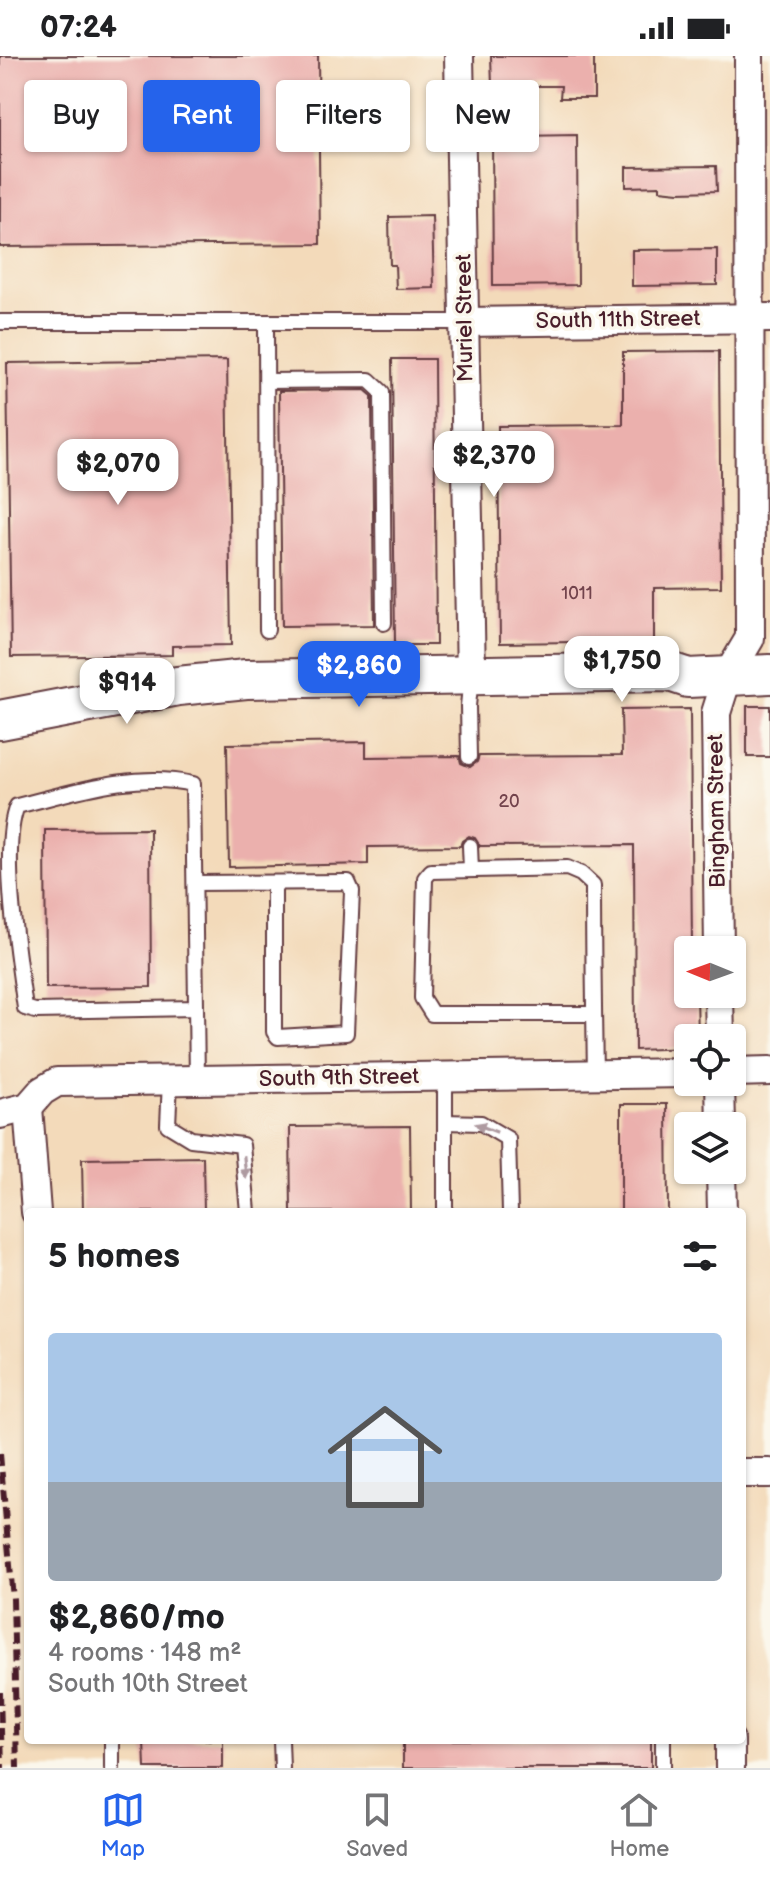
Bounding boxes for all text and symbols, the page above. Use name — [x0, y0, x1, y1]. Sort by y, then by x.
text: 07:24 — [40, 10, 117, 46]
chip: Buy — [24, 80, 127, 152]
chip: Rent — [143, 80, 260, 152]
chip: Filters — [276, 80, 410, 152]
chip: New — [426, 80, 539, 152]
street label: Muriel Street — [450, 253, 480, 382]
street label: South 11th Street — [535, 305, 701, 335]
pin: $2,370 — [429, 431, 559, 499]
pin: $2,070 — [53, 439, 183, 507]
text: $2,370 — [452, 441, 536, 472]
text: $2,070 — [75, 449, 161, 480]
house number: 1011 — [561, 583, 593, 604]
pin: $1,750 — [557, 636, 687, 704]
pin: $2,860 — [294, 641, 424, 709]
text: $1,750 — [582, 646, 662, 677]
text: $2,860 — [316, 651, 402, 682]
pin: $914 — [80, 658, 174, 726]
text: $914 — [98, 668, 156, 699]
street label: Bingham Street — [702, 734, 732, 888]
house number: 20 — [498, 791, 520, 812]
north arrow — [674, 936, 746, 1008]
map controls — [674, 936, 746, 1184]
button: locate — [674, 1024, 746, 1096]
street label: South 9th Street — [259, 1063, 420, 1093]
button: layers — [674, 1112, 746, 1184]
one-way arrow — [474, 1121, 498, 1134]
one-way arrow — [239, 1155, 252, 1180]
icon: filters — [678, 1234, 722, 1278]
text: 5 homes — [48, 1236, 180, 1277]
icon: home — [313, 1385, 457, 1529]
text: $2,860/mo — [48, 1597, 225, 1638]
text: 4 rooms · 148 m² — [48, 1638, 241, 1669]
text: South 10th Street — [48, 1669, 248, 1700]
tab: Map — [101, 1788, 145, 1863]
tab: Saved — [346, 1788, 408, 1863]
tab: Home — [609, 1788, 669, 1863]

